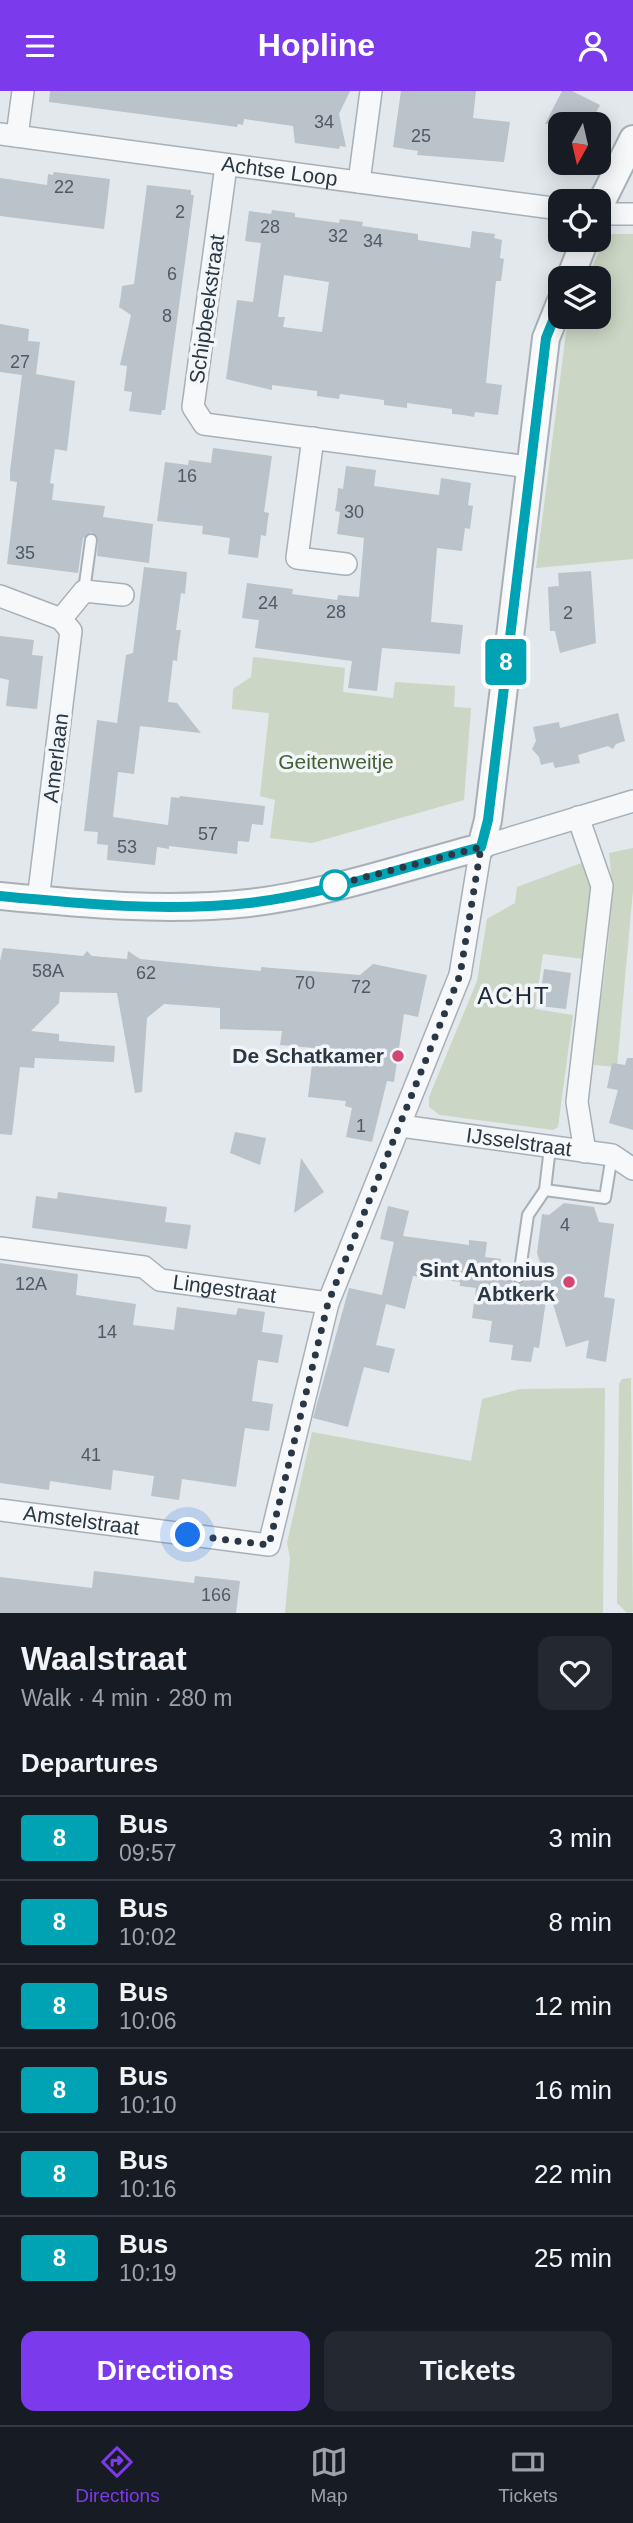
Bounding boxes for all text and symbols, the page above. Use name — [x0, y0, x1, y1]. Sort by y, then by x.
icon: menu — [21, 27, 59, 65]
text: Hopline — [258, 27, 375, 63]
icon: person — [574, 27, 612, 65]
house number: 34 — [314, 112, 334, 132]
north arrow — [548, 112, 611, 175]
map controls — [548, 112, 611, 329]
house number: 25 — [411, 126, 431, 146]
street label: Achtse Loop — [220, 152, 339, 190]
house number: 22 — [54, 177, 74, 197]
button: locate — [548, 189, 611, 252]
house number: 2 — [175, 202, 185, 222]
house number: 28 — [260, 217, 280, 237]
house number: 32 — [328, 226, 348, 246]
house number: 34 — [363, 231, 383, 251]
street label: Schipbeekstraat — [185, 233, 228, 385]
house number: 6 — [167, 264, 177, 284]
button: layers — [548, 266, 611, 329]
house number: 8 — [162, 306, 172, 326]
house number: 27 — [10, 352, 30, 372]
house number: 16 — [177, 466, 197, 486]
house number: 30 — [344, 502, 364, 522]
house number: 35 — [15, 543, 35, 563]
house number: 24 — [258, 593, 278, 613]
house number: 28 — [326, 602, 346, 622]
house number: 2 — [563, 603, 573, 623]
line badge: 8 — [483, 639, 529, 685]
text: 8 — [499, 648, 513, 675]
street label: Amerlaan — [39, 712, 72, 804]
park label: Geitenweitje — [278, 750, 394, 773]
house number: 57 — [198, 824, 218, 844]
house number: 53 — [117, 837, 137, 857]
unlabelled marker — [320, 870, 350, 900]
house number: 58A — [32, 961, 64, 981]
house number: 62 — [136, 963, 156, 983]
house number: 70 — [295, 973, 315, 993]
house number: 72 — [351, 977, 371, 997]
district label: ACHT — [477, 982, 551, 1009]
place label: De Schatkamer — [232, 1044, 384, 1067]
marker: De Schatkamer — [390, 1048, 406, 1064]
house number: 1 — [356, 1116, 366, 1136]
street label: IJsselstraat — [465, 1123, 573, 1160]
house number: 4 — [560, 1215, 570, 1235]
place label: Sint Antonius Abtkerk — [419, 1258, 555, 1305]
street label: Lingestraat — [172, 1270, 278, 1307]
house number: 12A — [15, 1274, 47, 1294]
marker: Sint Antonius Abtkerk — [561, 1274, 577, 1290]
house number: 14 — [97, 1322, 117, 1342]
house number: 41 — [81, 1445, 101, 1465]
street label: Amstelstraat — [22, 1501, 141, 1539]
your location — [170, 1517, 205, 1552]
house number: 166 — [201, 1585, 231, 1605]
button: heart — [538, 1636, 612, 1710]
text: Waalstraat — [21, 1640, 187, 1677]
text: Walk · 4 min · 280 m — [21, 1685, 232, 1711]
text: Departures — [21, 1748, 158, 1778]
text: Bus — [119, 1809, 168, 1839]
text: 3 min — [548, 1823, 612, 1853]
text: 8 — [53, 1824, 66, 1851]
text: 09:57 — [119, 1840, 177, 1866]
text: Bus — [119, 1893, 168, 1923]
text: 8 min — [548, 1907, 612, 1937]
text: 8 — [53, 1908, 66, 1935]
text: 10:02 — [119, 1924, 177, 1950]
text: Bus — [119, 1977, 168, 2007]
text: 12 min — [534, 1991, 612, 2021]
text: 8 — [53, 1992, 66, 2019]
text: 10:06 — [119, 2008, 177, 2034]
text: Bus — [119, 2061, 168, 2091]
text: 16 min — [534, 2075, 612, 2105]
text: 8 — [53, 2076, 66, 2103]
text: 10:10 — [119, 2092, 177, 2118]
text: Bus — [119, 2145, 168, 2175]
text: 22 min — [534, 2159, 612, 2189]
text: 8 — [53, 2160, 66, 2187]
text: 10:16 — [119, 2176, 177, 2202]
text: Bus — [119, 2229, 168, 2259]
text: 25 min — [534, 2243, 612, 2273]
text: 8 — [53, 2244, 66, 2271]
text: 10:19 — [119, 2260, 177, 2286]
button: Directions — [21, 2331, 310, 2411]
button: Tickets — [324, 2331, 612, 2411]
tab: Directions — [75, 2443, 160, 2507]
tab: Map — [310, 2443, 348, 2507]
tab: Tickets — [498, 2443, 558, 2507]

